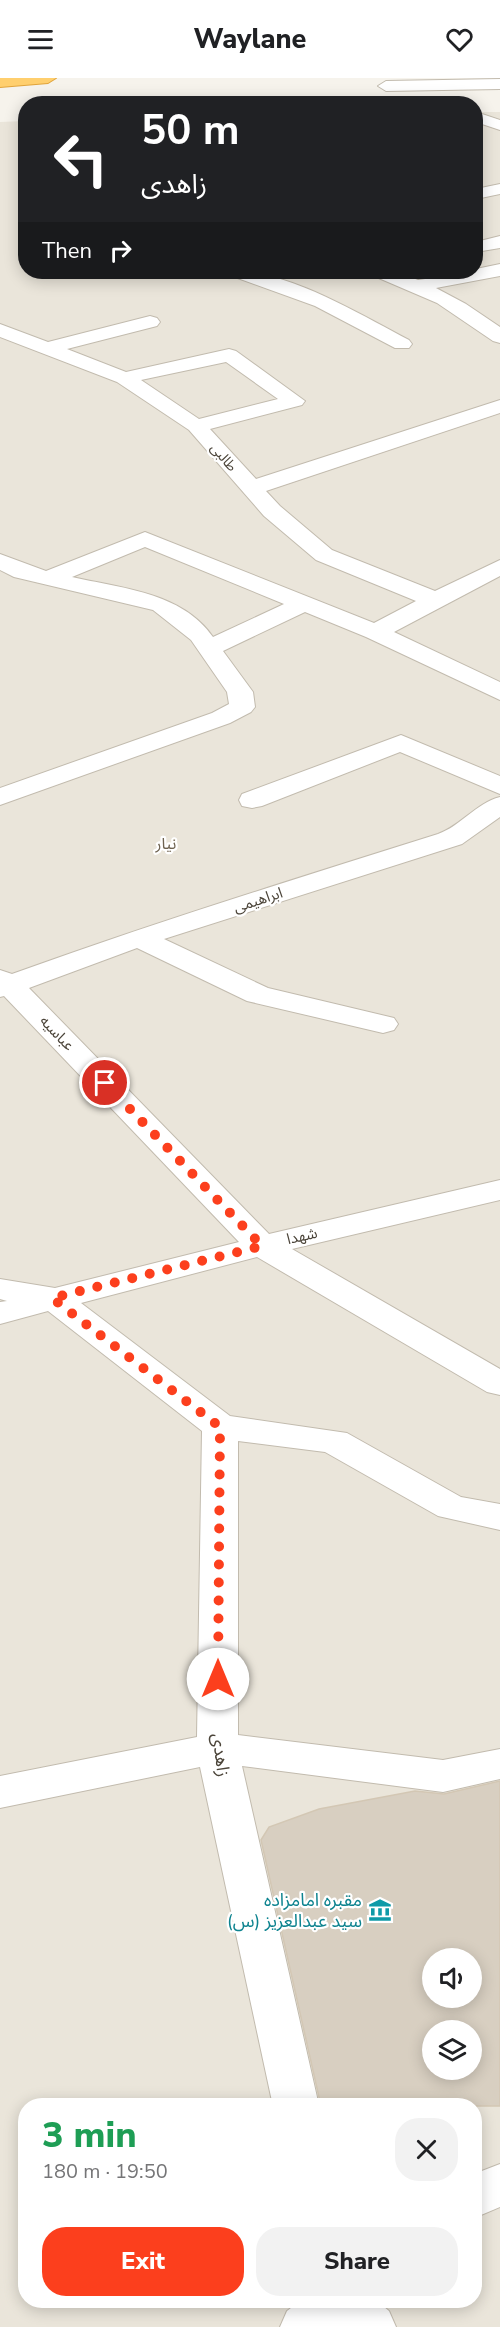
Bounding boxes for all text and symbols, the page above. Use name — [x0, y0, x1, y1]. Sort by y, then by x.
text: Waylane — [194, 21, 306, 58]
icon: menu — [24, 23, 57, 56]
icon: heart — [443, 23, 476, 56]
text: 50 m — [141, 102, 240, 159]
icon: left — [42, 120, 120, 198]
text: زاهدی — [141, 166, 207, 203]
icon: right — [104, 234, 137, 267]
text: Then — [42, 236, 92, 266]
street label: طالبی — [206, 439, 241, 476]
district label: نیار — [155, 833, 176, 855]
street label: ابراهیمی — [231, 883, 285, 917]
street label: عباسیه — [35, 1011, 79, 1055]
pin — [79, 1057, 130, 1108]
icon: arrive — [88, 1066, 121, 1099]
street label: شهدا — [285, 1223, 320, 1249]
position arrow — [186, 1647, 250, 1711]
street label: زاهدی — [206, 1732, 236, 1778]
place label: مقبره امامزاده سید عبدالعزیز (س) — [227, 1888, 362, 1933]
museum icon: مقبره امامزاده سید عبدالعزیز (س) — [367, 1897, 393, 1923]
map controls — [422, 1948, 482, 2080]
button: sound — [422, 1948, 482, 2008]
button: layers — [422, 2020, 482, 2080]
text: 3 min — [42, 2111, 137, 2160]
button: close — [395, 2118, 458, 2181]
text: 180 m · 19:50 — [42, 2158, 168, 2185]
button: Exit — [42, 2227, 244, 2296]
button: Share — [256, 2227, 458, 2296]

